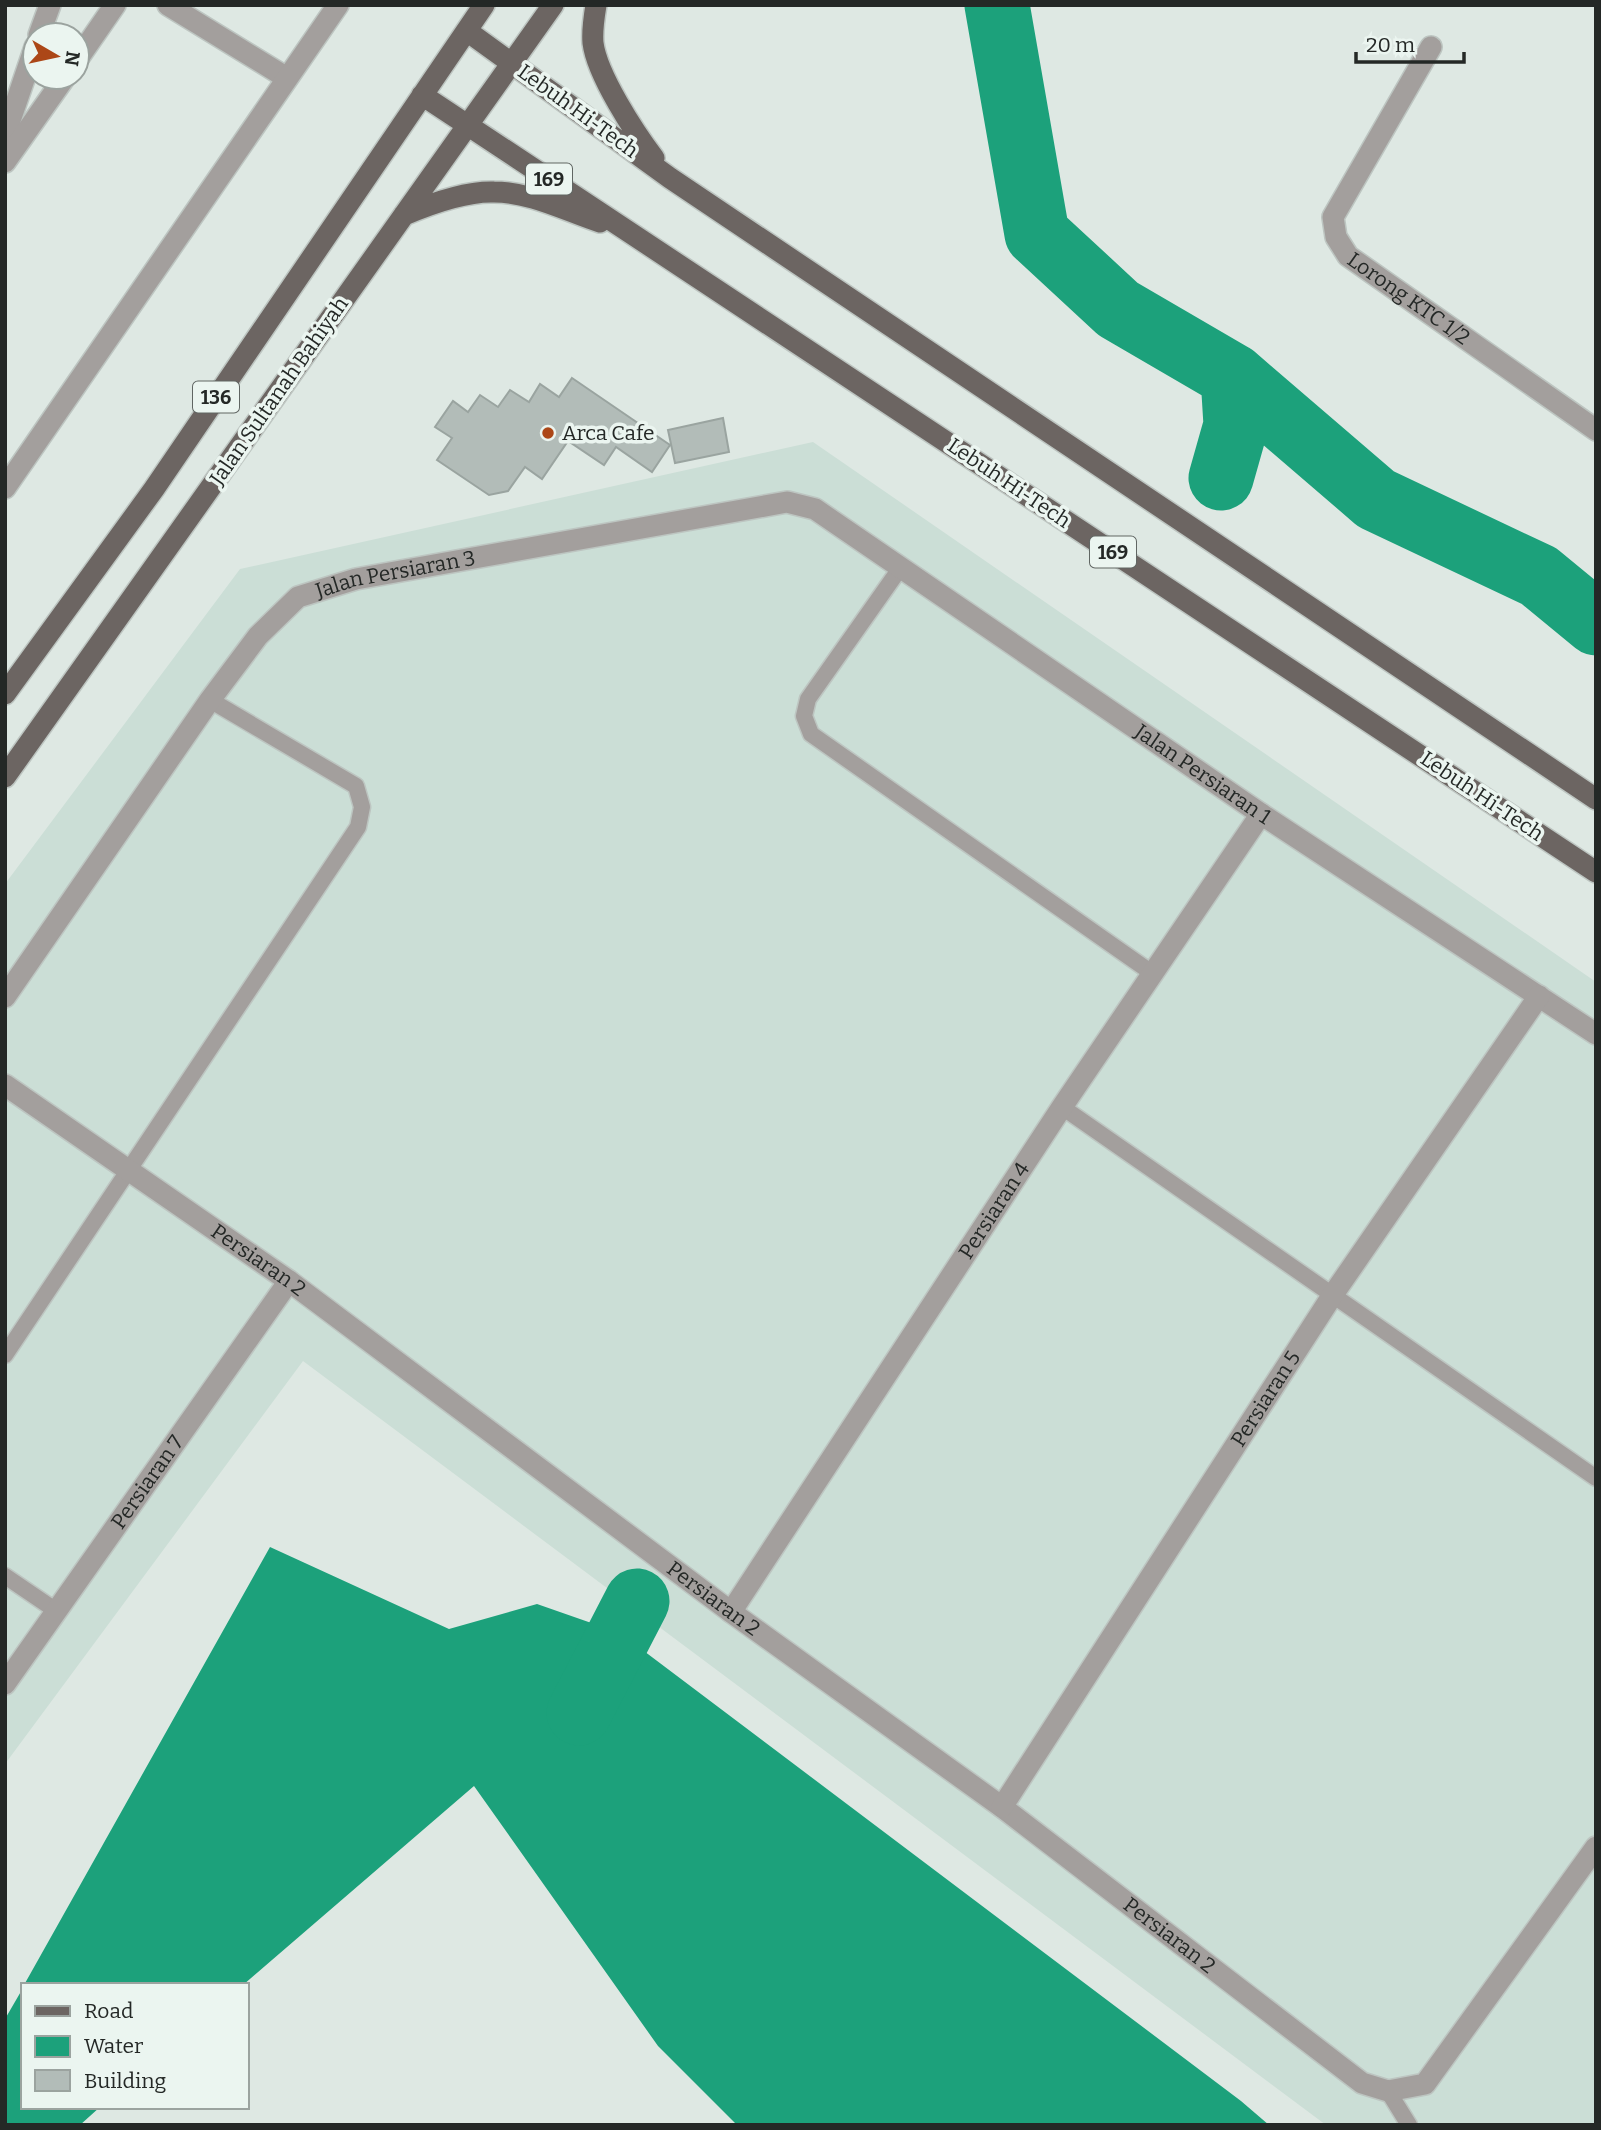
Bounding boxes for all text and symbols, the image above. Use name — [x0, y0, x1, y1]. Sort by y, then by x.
north arrow — [21, 21, 91, 91]
scale bar — [1356, 21, 1464, 65]
text: 20 m — [1366, 32, 1415, 58]
text: N — [60, 50, 85, 68]
street label: Lebuh Hi-Tech — [513, 59, 643, 163]
road number: 169 — [526, 164, 572, 195]
street label: Lorong KTC 1/2 — [1342, 247, 1475, 350]
street label: Jalan Sultanah Bahiyah — [204, 292, 354, 491]
road number: 136 — [193, 382, 239, 412]
place label: Arca Cafe — [562, 420, 655, 446]
marker: Arca Cafe — [540, 425, 556, 441]
street label: Lebuh Hi-Tech — [943, 432, 1075, 534]
road number: 169 — [1090, 537, 1136, 568]
street label: Jalan Persiaran 3 — [311, 545, 477, 604]
street label: Jalan Persiaran 1 — [1129, 718, 1276, 830]
street label: Lebuh Hi-Tech — [1416, 745, 1548, 847]
street label: Persiaran 4 — [953, 1157, 1035, 1264]
street label: Persiaran 2 — [206, 1218, 311, 1302]
street label: Persiaran 5 — [1225, 1346, 1306, 1452]
street label: Persiaran 7 — [105, 1430, 189, 1534]
street label: Persiaran 2 — [662, 1555, 765, 1641]
street label: Persiaran 2 — [1118, 1892, 1221, 1979]
legend — [21, 1983, 248, 2109]
text: Road — [84, 1998, 133, 2024]
text: Water — [84, 2033, 143, 2059]
text: Building — [84, 2068, 167, 2094]

